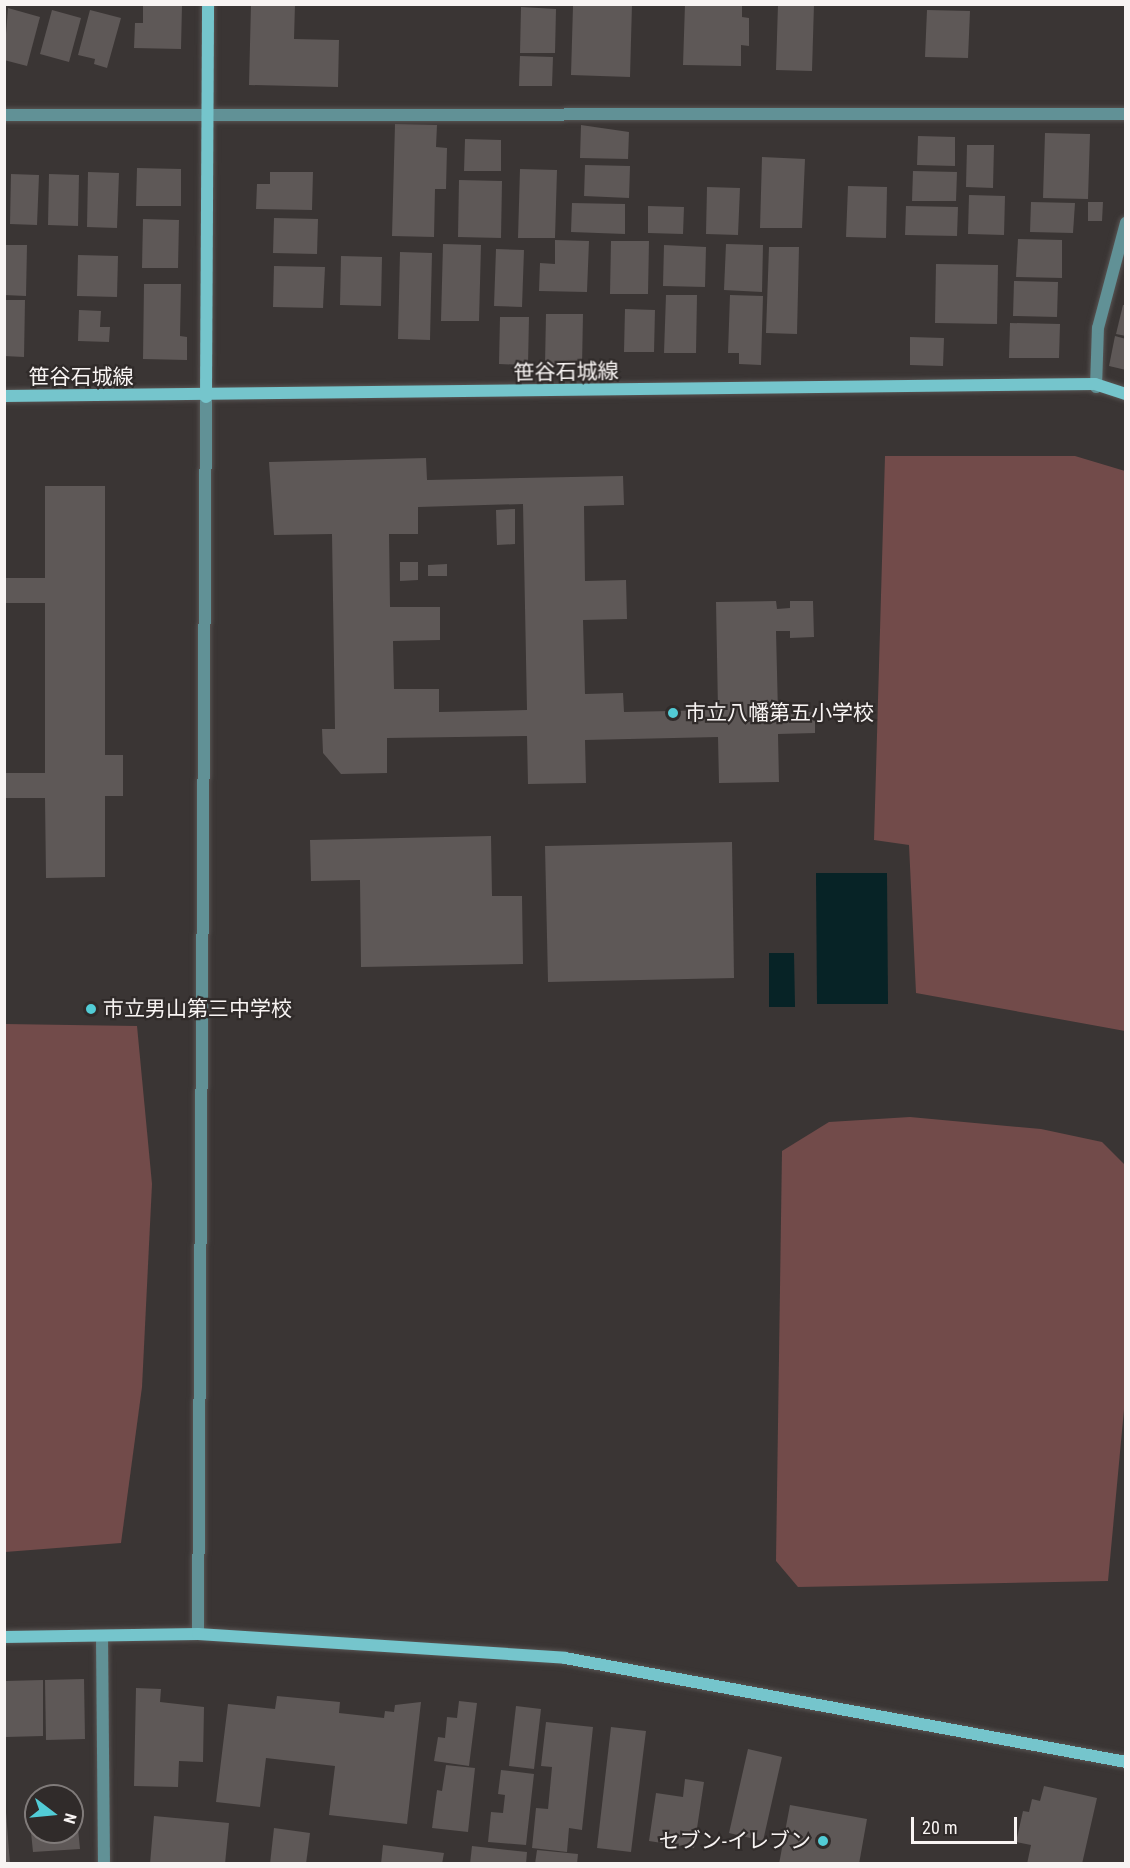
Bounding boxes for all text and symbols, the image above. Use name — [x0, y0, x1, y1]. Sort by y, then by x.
street label: 笹谷石城線 — [513, 358, 619, 386]
street label: 笹谷石城線 — [29, 364, 133, 390]
place label: 市立八幡第五小学校 — [685, 700, 874, 726]
marker: 市立八幡第五小学校 — [666, 706, 680, 720]
place label: 市立男山第三中学校 — [103, 996, 292, 1022]
marker: 市立男山第三中学校 — [84, 1002, 98, 1016]
north arrow — [24, 1784, 84, 1844]
scale bar — [914, 1805, 1020, 1843]
text: N — [59, 1811, 80, 1826]
text: 20 m — [922, 1817, 957, 1838]
place label: セブン-イレブン — [659, 1828, 811, 1854]
marker: セブン-イレブン — [816, 1834, 830, 1848]

